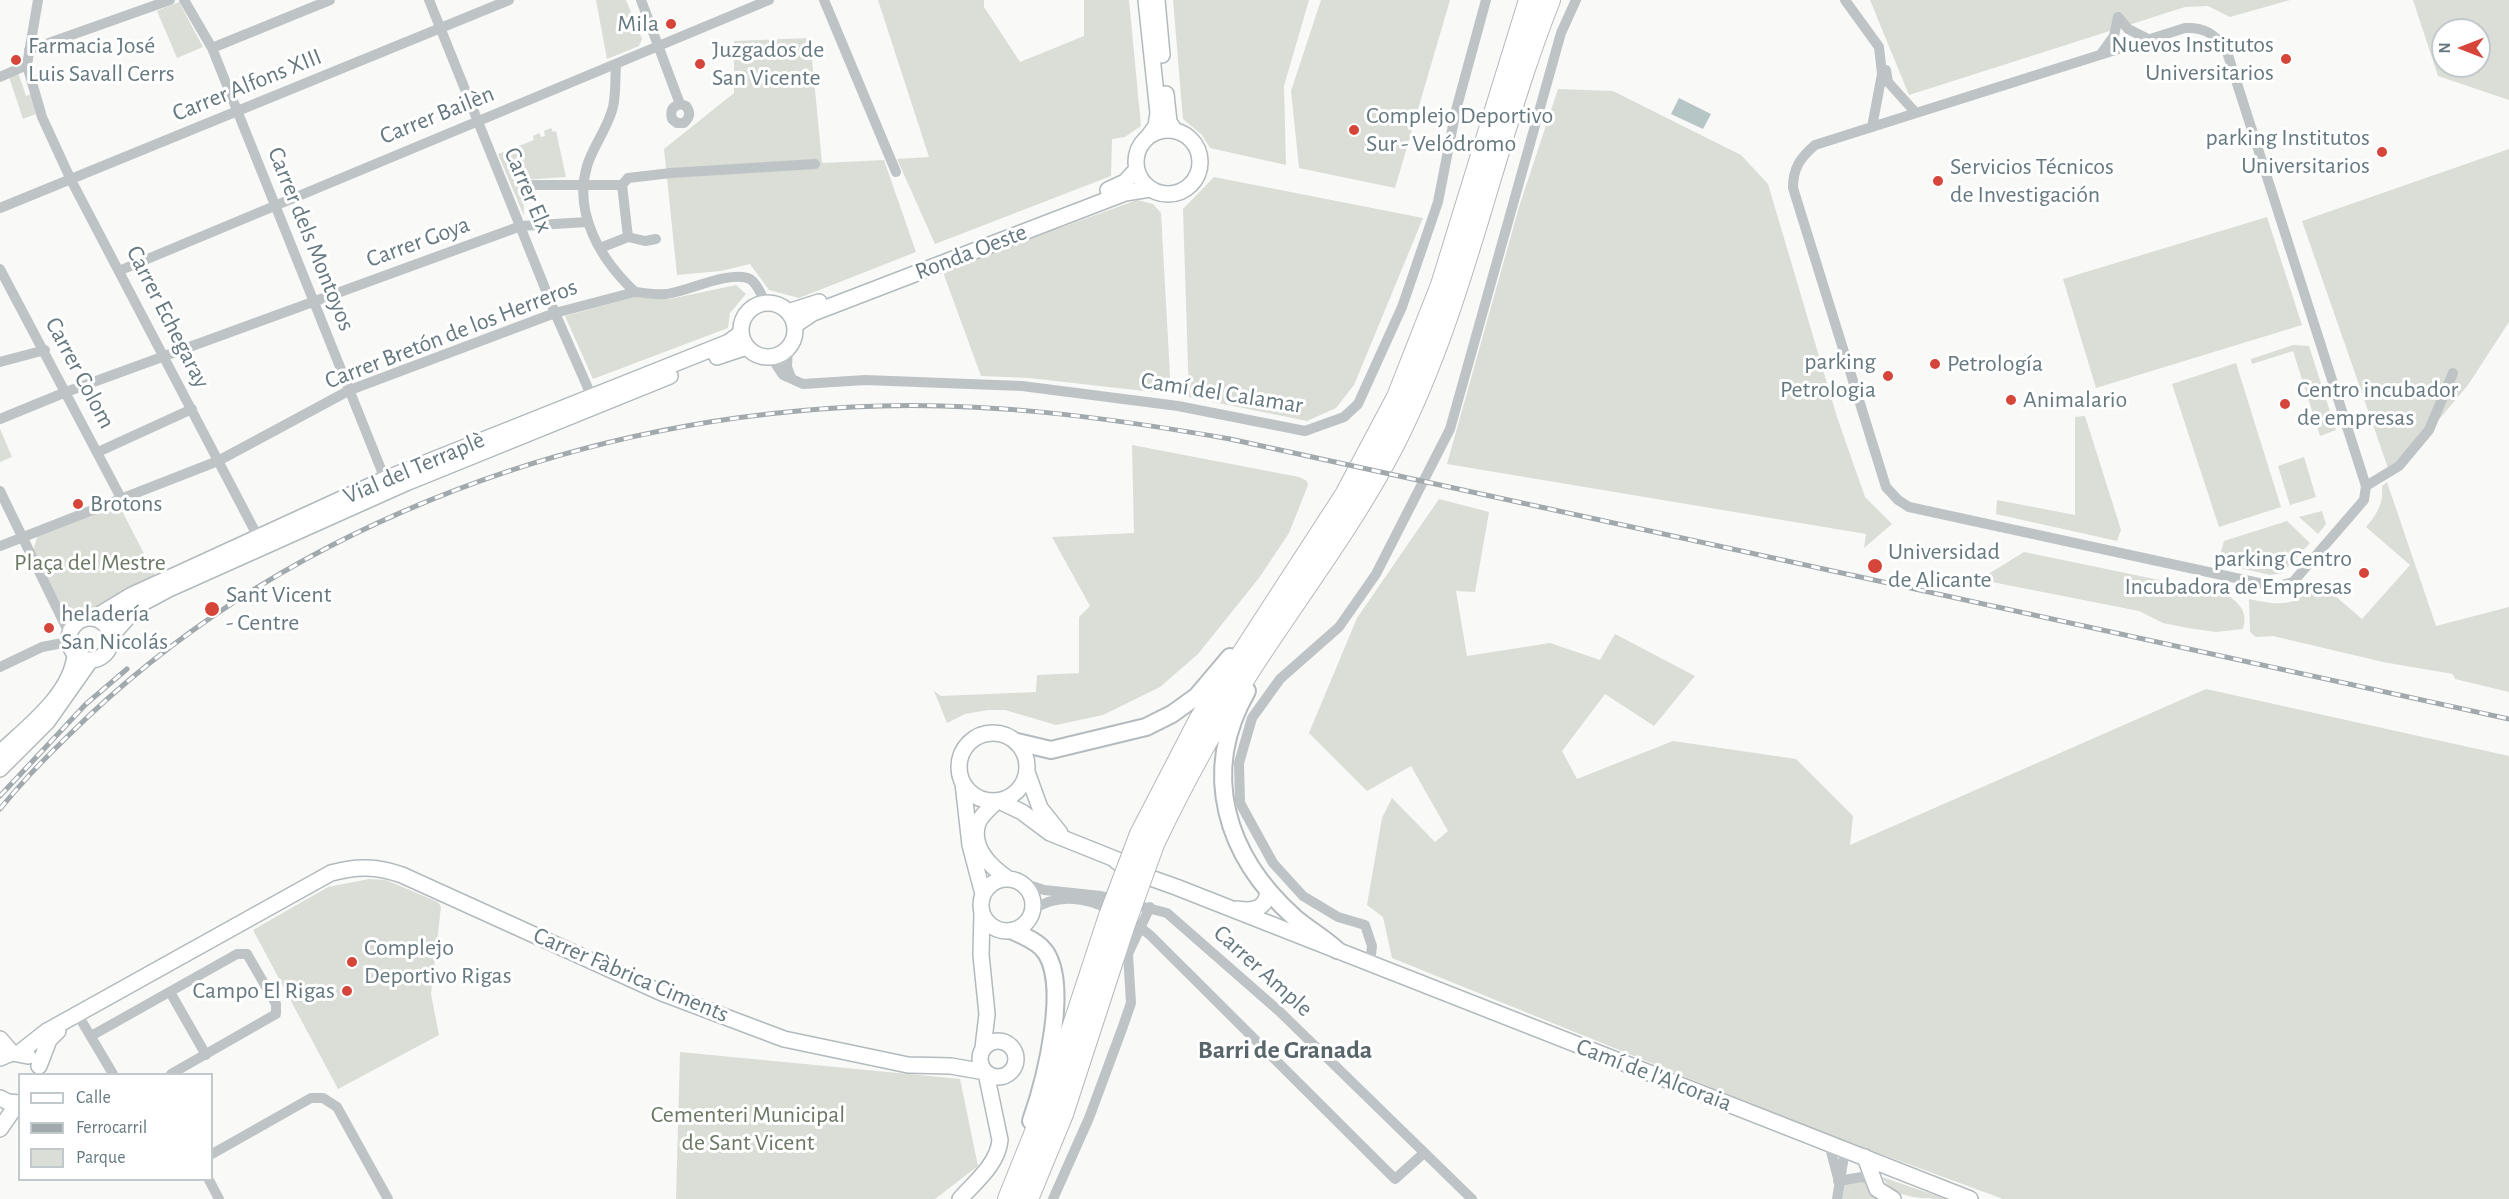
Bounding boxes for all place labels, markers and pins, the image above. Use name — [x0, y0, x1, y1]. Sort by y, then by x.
place label: Mila — [617, 10, 659, 38]
marker: Mila — [664, 17, 678, 31]
place label: Nuevos Institutos Universitarios — [2111, 31, 2274, 87]
place label: Farmacia José Luis Savall Cerrs — [28, 32, 175, 88]
place label: Juzgados de San Vicente — [712, 36, 824, 92]
marker: Nuevos Institutos Universitarios — [2279, 52, 2293, 66]
marker: Farmacia José Luis Savall Cerrs — [9, 53, 23, 67]
marker: Juzgados de San Vicente — [693, 57, 707, 71]
place label: Complejo Deportivo Sur - Velódromo — [1366, 102, 1553, 158]
marker: Complejo Deportivo Sur - Velódromo — [1347, 123, 1361, 137]
place label: parking Institutos Universitarios — [2206, 124, 2370, 180]
marker: parking Institutos Universitarios — [2375, 145, 2389, 159]
place label: Servicios Técnicos de Investigación — [1950, 153, 2114, 209]
marker: Servicios Técnicos de Investigación — [1931, 174, 1945, 188]
place label: parking Petrologia — [1780, 348, 1876, 404]
place label: Petrología — [1947, 350, 2043, 378]
marker: Petrología — [1928, 357, 1942, 371]
marker: parking Petrologia — [1881, 369, 1895, 383]
place label: Centro incubador de empresas — [2297, 376, 2458, 432]
place label: Animalario — [2023, 386, 2127, 414]
marker: Animalario — [2004, 393, 2018, 407]
marker: Centro incubador de empresas — [2278, 397, 2292, 411]
place label: Brotons — [90, 490, 162, 518]
marker: Brotons — [71, 497, 85, 511]
place label: Universidad de Alicante — [1888, 538, 2000, 594]
place label: parking Centro Incubadora de Empresas — [2124, 545, 2352, 601]
marker: Universidad de Alicante — [1866, 557, 1884, 575]
marker: parking Centro Incubadora de Empresas — [2357, 566, 2371, 580]
place label: Sant Vicent - Centre — [226, 581, 331, 637]
place label: heladería San Nicolás — [61, 600, 168, 656]
marker: Sant Vicent - Centre — [203, 600, 221, 618]
marker: heladería San Nicolás — [42, 621, 56, 635]
place label: Complejo Deportivo Rigas — [364, 934, 512, 990]
marker: Complejo Deportivo Rigas — [345, 955, 359, 969]
place label: Campo El Rigas — [193, 977, 335, 1005]
marker: Campo El Rigas — [340, 984, 354, 998]

